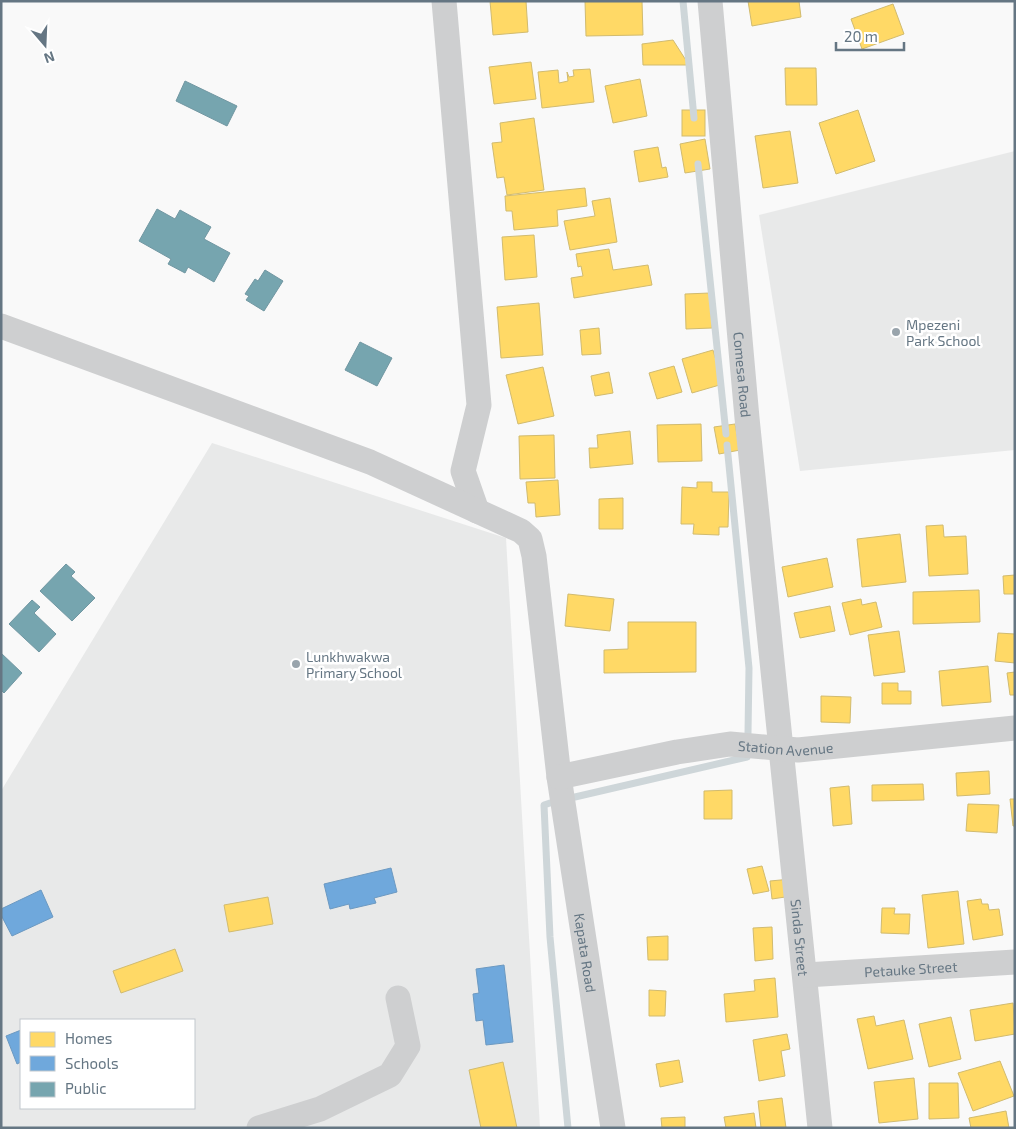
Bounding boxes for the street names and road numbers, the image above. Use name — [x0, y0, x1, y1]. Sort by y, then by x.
street label: Comesa Road — [731, 331, 755, 418]
street label: Station Avenue — [737, 736, 834, 759]
street label: Sinda Street — [788, 898, 813, 977]
street label: Kapata Road — [572, 912, 601, 994]
street label: Petauke Street — [864, 957, 958, 980]

